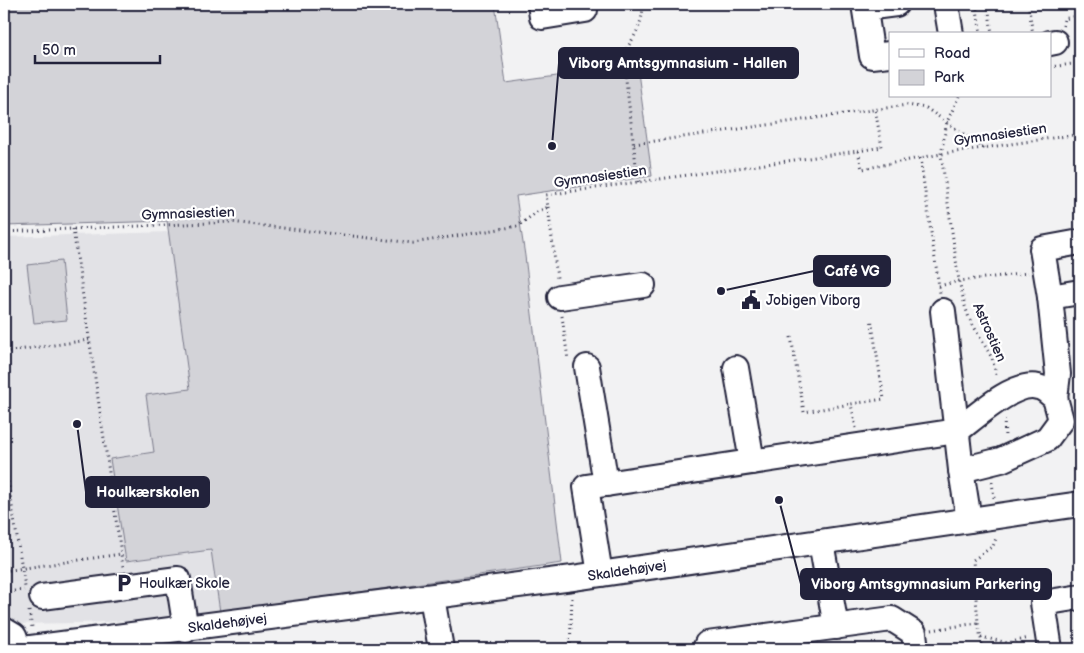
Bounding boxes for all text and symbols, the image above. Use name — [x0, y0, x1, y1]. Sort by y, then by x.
scale bar — [35, 32, 160, 64]
legend — [889, 32, 1052, 98]
text: 50 m — [42, 41, 76, 60]
text: Road — [934, 44, 970, 63]
callout: Viborg Amtsgymnasium - Hallen — [559, 48, 798, 78]
text: Viborg Amtsgymnasium - Hallen — [569, 54, 787, 73]
text: Park — [934, 68, 965, 87]
street label: Gymnasiestien — [953, 120, 1048, 149]
street label: Gymnasiestien — [553, 162, 648, 191]
street label: Gymnasiestien — [141, 203, 235, 224]
callout: Café VG — [814, 256, 890, 286]
text: Café VG — [824, 262, 880, 281]
public building icon: Jobigen Viborg — [740, 289, 762, 311]
place label: Jobigen Viborg — [766, 292, 860, 309]
street label: Astrostien — [969, 300, 1010, 364]
callout: Houlkærskolen — [86, 477, 209, 507]
text: Houlkærskolen — [96, 483, 200, 502]
street label: Skaldehøjvej — [586, 556, 667, 585]
callout: Viborg Amtsgymnasium Parkering — [801, 569, 1051, 599]
parking icon: Houlkær Skole — [113, 572, 135, 594]
place label: Houlkær Skole — [139, 575, 230, 592]
text: Viborg Amtsgymnasium Parkering — [811, 575, 1041, 594]
street label: Skaldehøjvej — [187, 610, 268, 637]

